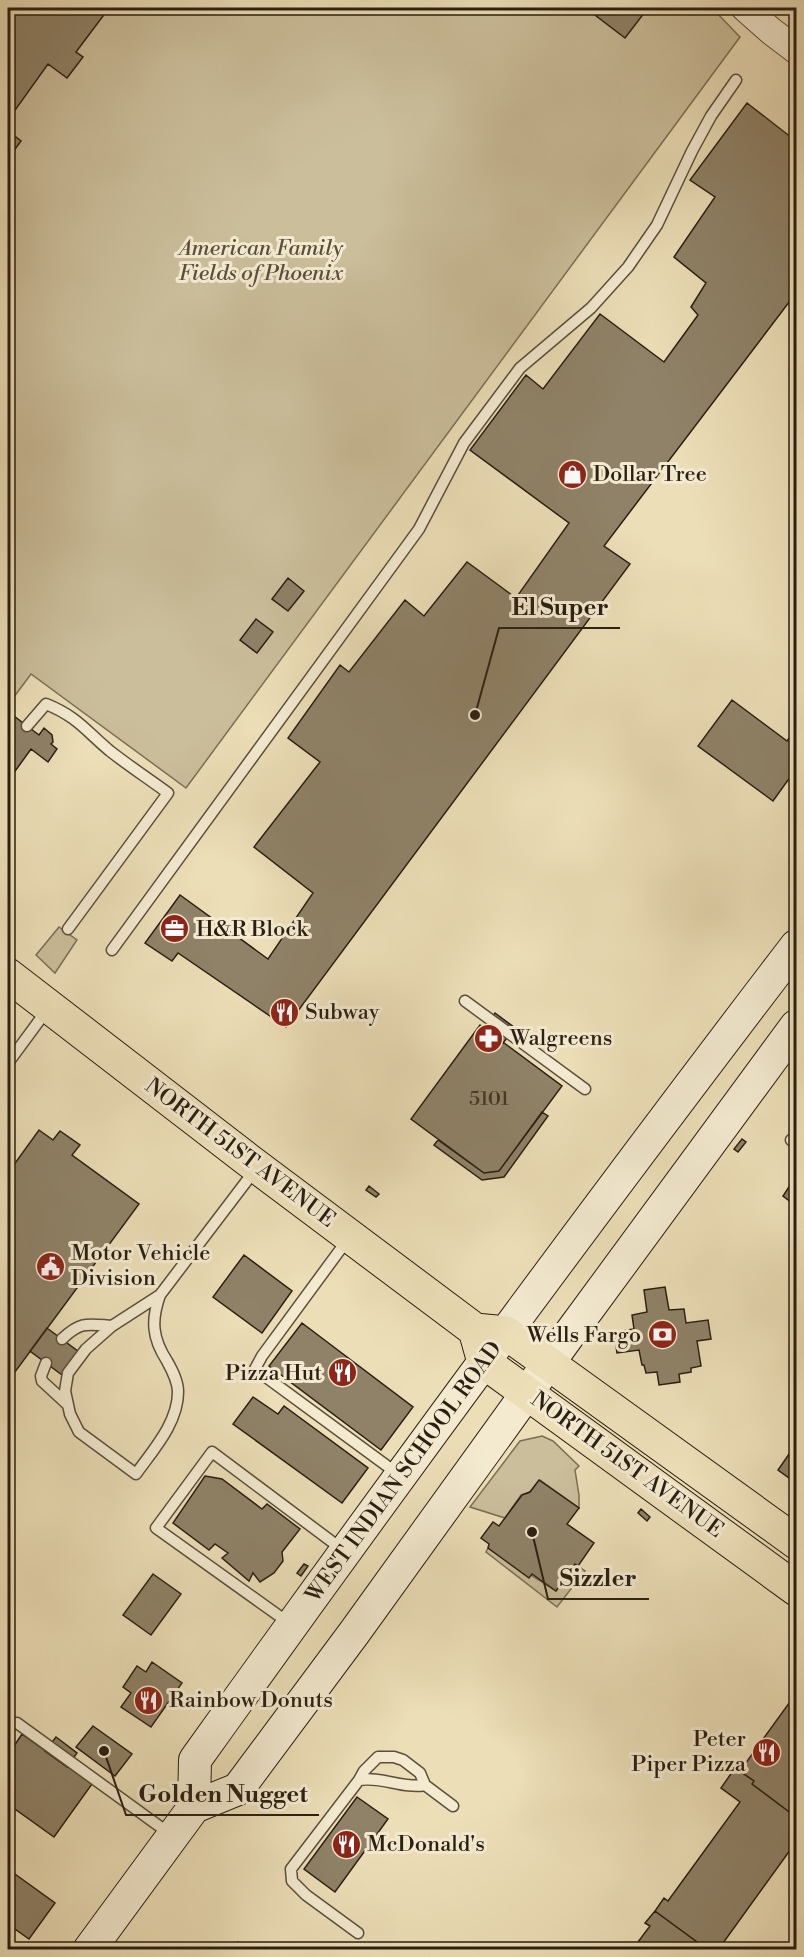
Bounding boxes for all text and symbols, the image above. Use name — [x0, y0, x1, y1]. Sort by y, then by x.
park label: American Family Fields of Phoenix — [177, 235, 344, 287]
shop icon: Dollar Tree — [556, 458, 588, 490]
place label: Dollar Tree — [593, 461, 707, 488]
callout: El Super — [499, 586, 620, 628]
text: El Super — [511, 593, 609, 623]
office icon: H&R Block — [159, 913, 191, 945]
place label: H&R Block — [196, 916, 309, 943]
restaurant icon: Subway — [268, 996, 300, 1028]
place label: Subway — [305, 999, 380, 1026]
pharmacy icon: Walgreens — [473, 1022, 505, 1054]
place label: Walgreens — [509, 1025, 612, 1052]
street label: NORTH 51ST AVENUE — [139, 1073, 341, 1233]
house number: 5101 — [469, 1087, 509, 1112]
place label: Motor Vehicle Division — [71, 1240, 210, 1292]
public building icon: Motor Vehicle Division — [34, 1250, 66, 1282]
bank icon: Wells Fargo — [646, 1319, 678, 1351]
place label: Wells Fargo — [526, 1322, 641, 1349]
street label: WEST INDIAN SCHOOL ROAD — [300, 1336, 508, 1609]
restaurant icon: Pizza Hut — [327, 1357, 359, 1389]
place label: Pizza Hut — [225, 1360, 322, 1387]
street label: NORTH 51ST AVENUE — [525, 1386, 729, 1544]
callout: Sizzler — [548, 1557, 649, 1599]
text: Sizzler — [559, 1564, 637, 1594]
restaurant icon: Rainbow Donuts — [132, 1684, 164, 1716]
place label: Rainbow Donuts — [169, 1687, 333, 1714]
place label: Peter Piper Pizza — [631, 1726, 747, 1778]
restaurant icon: Peter Piper Pizza — [751, 1736, 783, 1768]
callout: Golden Nugget — [126, 1773, 319, 1815]
text: Golden Nugget — [138, 1780, 308, 1810]
restaurant icon: McDonald's — [330, 1828, 362, 1860]
place label: McDonald's — [367, 1831, 485, 1858]

